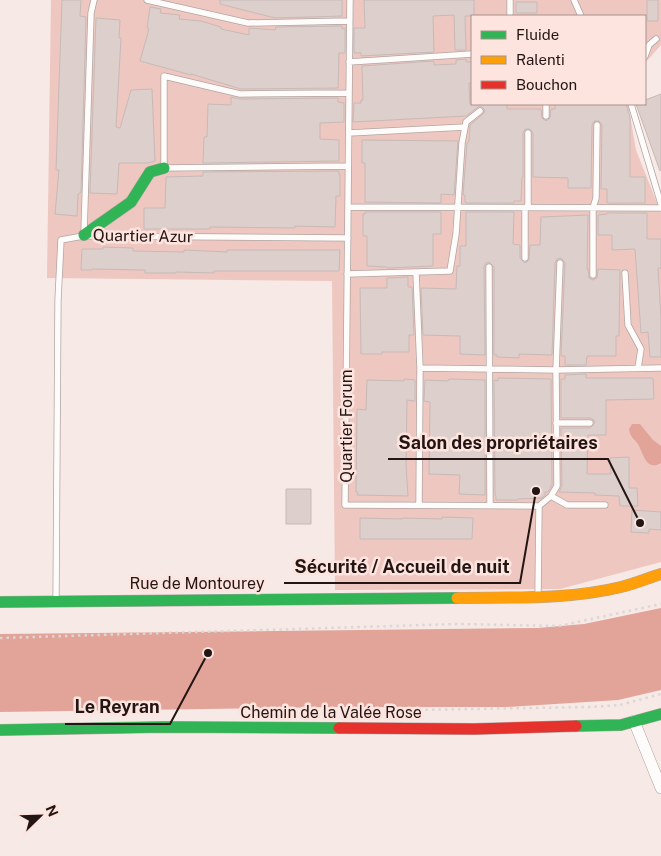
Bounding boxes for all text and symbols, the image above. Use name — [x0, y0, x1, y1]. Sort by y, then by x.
legend — [471, 15, 646, 105]
text: Fluide — [516, 26, 559, 43]
text: Ralenti — [516, 51, 565, 68]
text: Bouchon — [516, 76, 577, 93]
street label: Quartier Azur — [93, 226, 193, 246]
street label: Quartier Forum — [337, 369, 356, 483]
callout: Salon des propriétaires — [388, 426, 608, 459]
text: Salon des propriétaires — [398, 432, 598, 453]
callout: Sécurité / Accueil de nuit — [284, 550, 520, 583]
text: Sécurité / Accueil de nuit — [294, 556, 510, 577]
street label: Rue de Montourey — [129, 574, 265, 593]
callout: Le Reyran — [65, 691, 170, 724]
text: Le Reyran — [74, 696, 160, 717]
street label: Chemin de la Valée Rose — [240, 703, 422, 722]
north arrow — [15, 791, 65, 841]
text: N — [42, 803, 61, 819]

